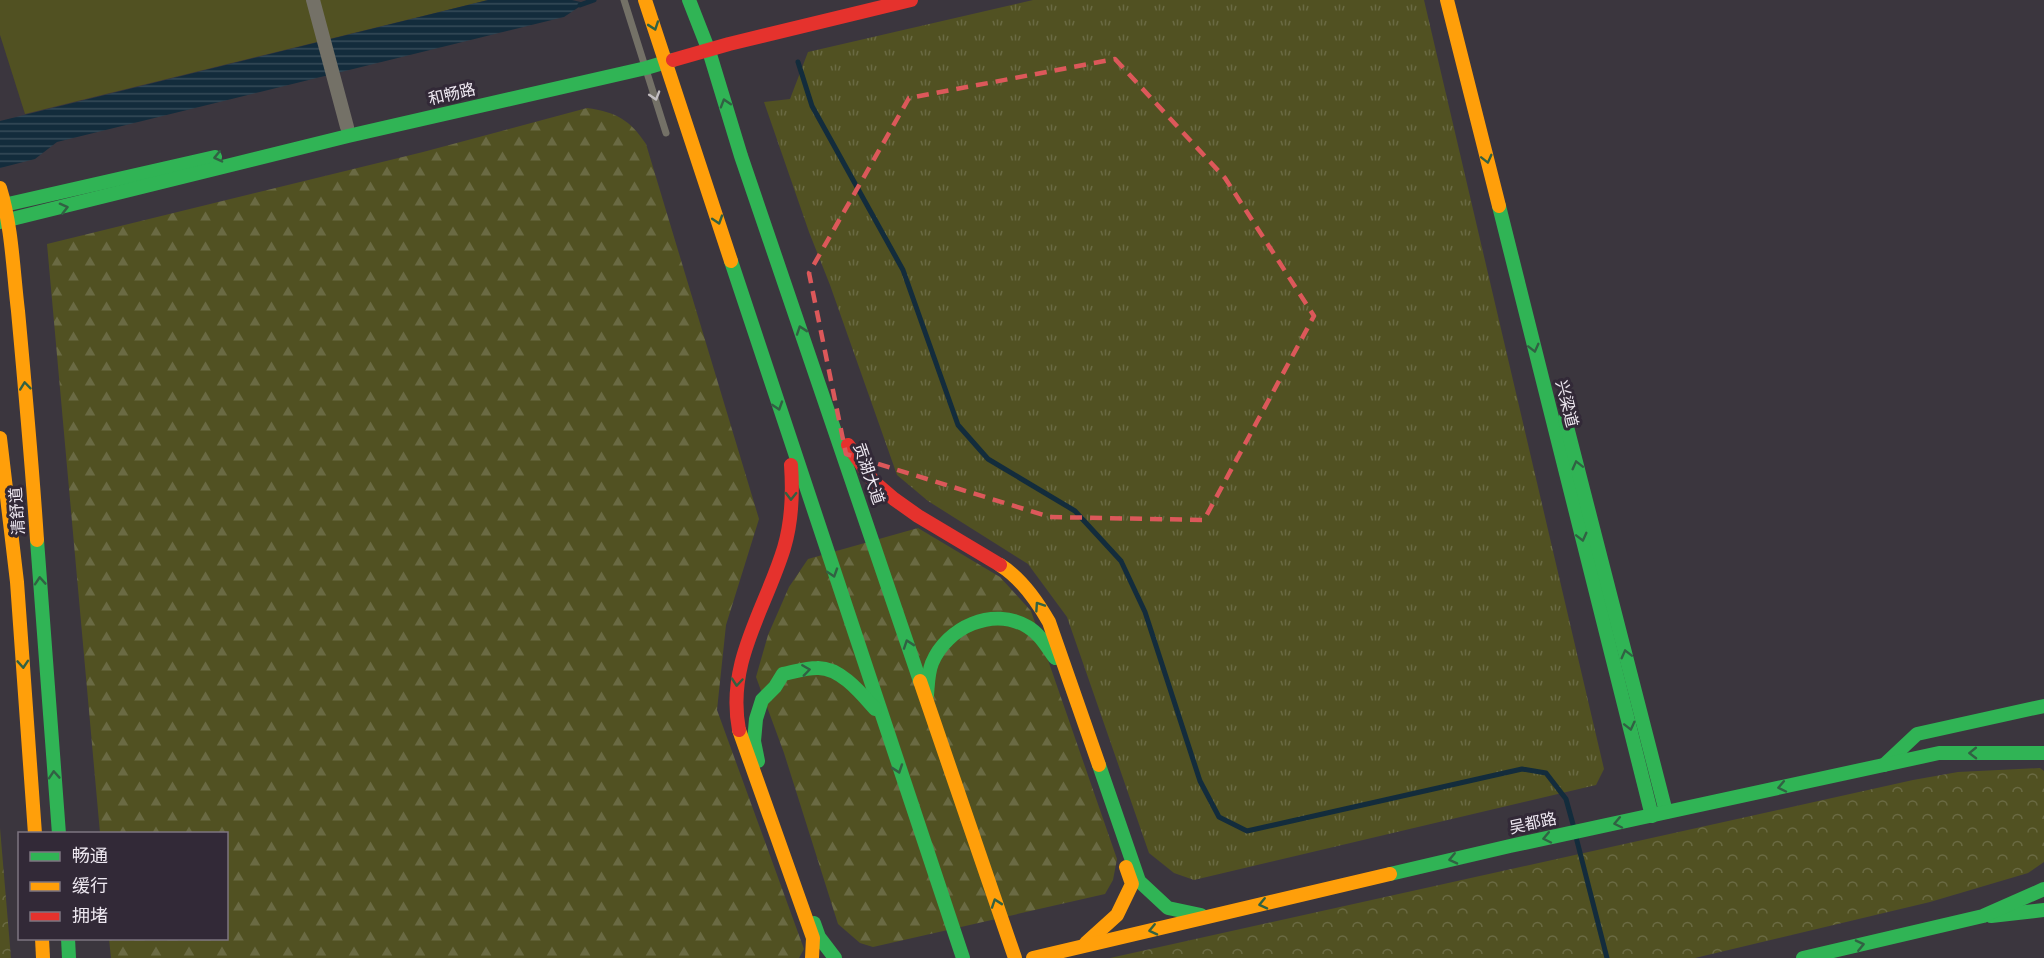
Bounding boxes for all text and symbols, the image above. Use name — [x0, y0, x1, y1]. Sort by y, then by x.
one-way arrow — [647, 20, 660, 31]
street label: 和畅路 — [426, 80, 478, 110]
one-way arrow — [647, 90, 660, 101]
one-way arrow — [720, 98, 732, 109]
one-way arrow — [213, 149, 223, 162]
one-way arrow — [1479, 153, 1492, 163]
one-way arrow — [59, 202, 69, 215]
one-way arrow — [710, 214, 723, 225]
one-way arrow — [796, 325, 809, 336]
one-way arrow — [1527, 342, 1540, 352]
street label: 兴梁道 — [1551, 378, 1581, 430]
one-way arrow — [20, 382, 32, 391]
one-way arrow — [771, 400, 783, 411]
street label: 贡湖大道 — [849, 441, 887, 507]
one-way arrow — [1572, 460, 1585, 470]
street label: 清舒道 — [7, 486, 29, 536]
one-way arrow — [785, 491, 797, 500]
one-way arrow — [1575, 532, 1588, 542]
one-way arrow — [826, 567, 839, 578]
one-way arrow — [34, 576, 47, 585]
one-way arrow — [1035, 602, 1046, 613]
one-way arrow — [902, 639, 915, 650]
one-way arrow — [1620, 649, 1633, 659]
one-way arrow — [16, 659, 29, 668]
one-way arrow — [802, 665, 811, 677]
one-way arrow — [731, 677, 744, 686]
one-way arrow — [1622, 721, 1635, 731]
one-way arrow — [1969, 747, 1978, 759]
one-way arrow — [891, 763, 904, 774]
one-way arrow — [47, 771, 60, 780]
one-way arrow — [1777, 780, 1787, 793]
street label: 吴都路 — [1508, 810, 1558, 838]
one-way arrow — [1613, 816, 1623, 829]
one-way arrow — [1542, 831, 1552, 844]
legend — [18, 832, 228, 940]
text: 畅通 — [72, 846, 108, 867]
one-way arrow — [1449, 852, 1459, 865]
text: 缓行 — [72, 876, 108, 897]
one-way arrow — [1259, 896, 1269, 909]
one-way arrow — [990, 898, 1003, 909]
text: 拥堵 — [72, 906, 108, 927]
one-way arrow — [1148, 922, 1158, 935]
one-way arrow — [1855, 939, 1865, 952]

